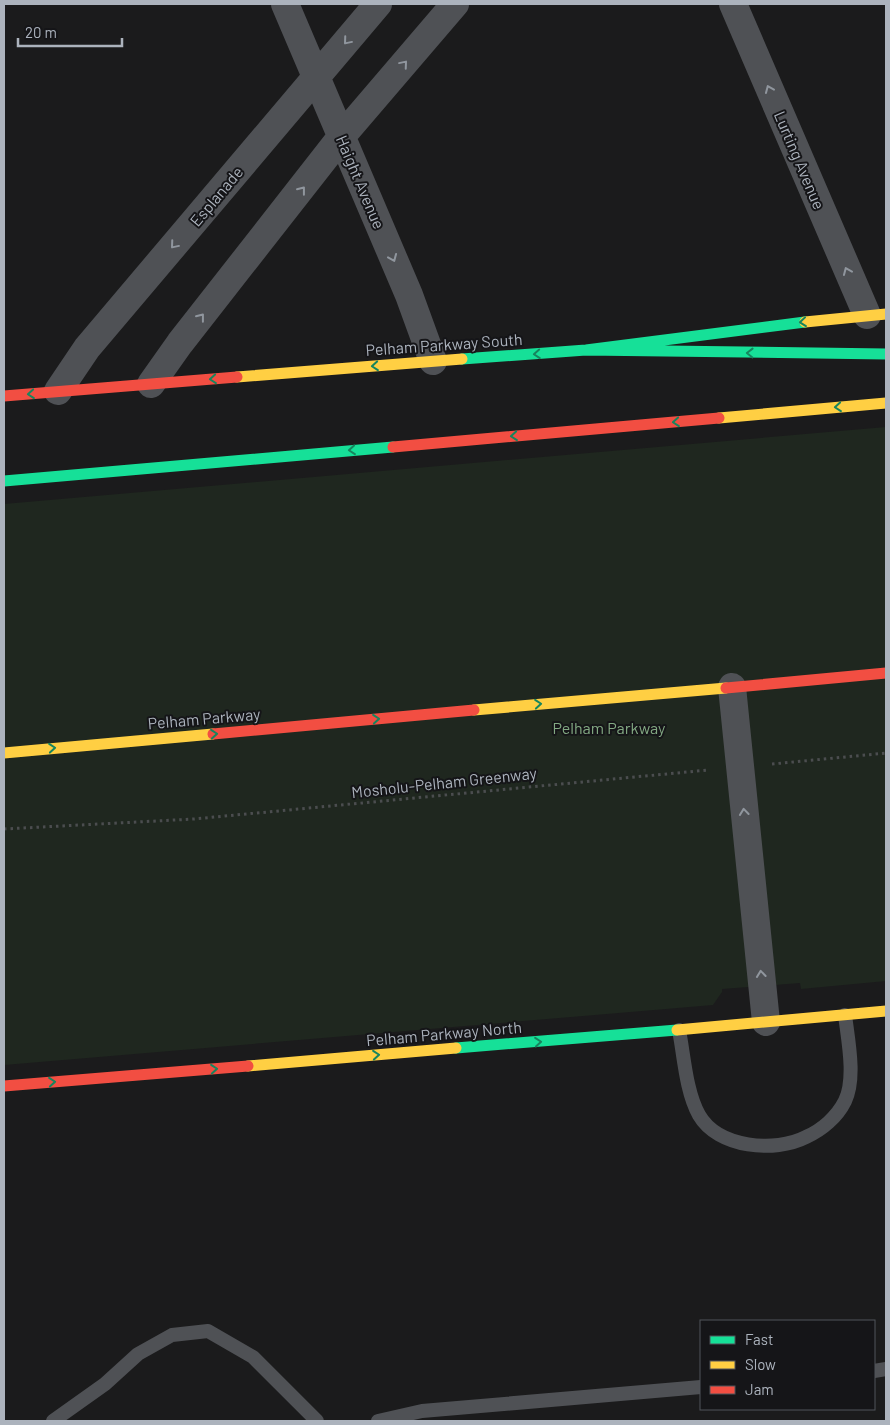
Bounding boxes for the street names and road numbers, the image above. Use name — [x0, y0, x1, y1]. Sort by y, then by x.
street label: Lurting Avenue — [771, 108, 829, 212]
street label: Haight Avenue — [333, 132, 389, 232]
street label: Esplanade — [186, 162, 246, 230]
street label: Pelham Parkway South — [365, 329, 523, 359]
street label: Pelham Parkway — [147, 704, 262, 732]
street label: Mosholu-Pelham Greenway — [350, 763, 538, 801]
street label: Pelham Parkway North — [365, 1017, 523, 1049]

